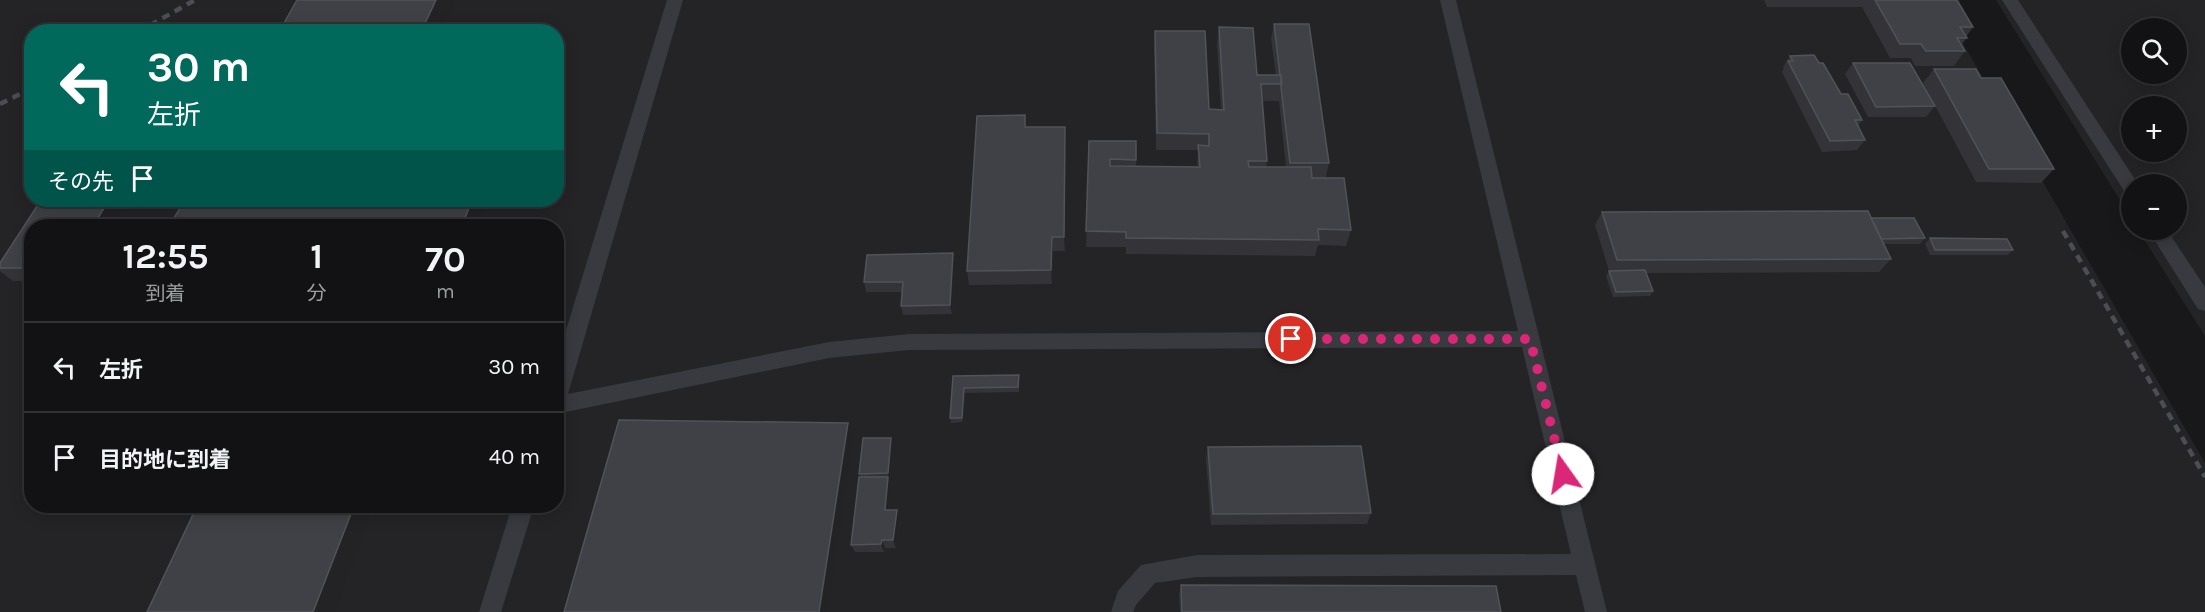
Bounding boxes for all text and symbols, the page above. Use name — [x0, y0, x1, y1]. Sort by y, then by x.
map controls — [2121, 18, 2187, 240]
button: search — [2121, 18, 2187, 84]
text: 30 m — [147, 42, 250, 92]
icon: left — [48, 48, 126, 126]
button: + — [2121, 96, 2187, 162]
text: 左折 — [147, 99, 201, 131]
icon: arrive — [126, 162, 159, 195]
text: その先 — [48, 169, 114, 195]
button: − — [2121, 174, 2187, 240]
text: 12:55 — [122, 235, 209, 277]
text: 1 — [310, 235, 323, 277]
text: 70 — [425, 238, 466, 280]
text: m — [436, 280, 455, 303]
text: 到着 — [145, 282, 185, 305]
text: 分 — [307, 282, 327, 305]
pin — [1265, 313, 1316, 364]
icon: arrive — [1274, 322, 1307, 355]
icon: left — [48, 351, 81, 384]
text: 30 m — [488, 354, 540, 380]
text: 左折 — [99, 357, 143, 383]
icon: arrive — [48, 441, 81, 474]
position arrow — [1531, 442, 1595, 506]
text: 40 m — [489, 444, 540, 470]
text: 目的地に到着 — [99, 447, 231, 473]

